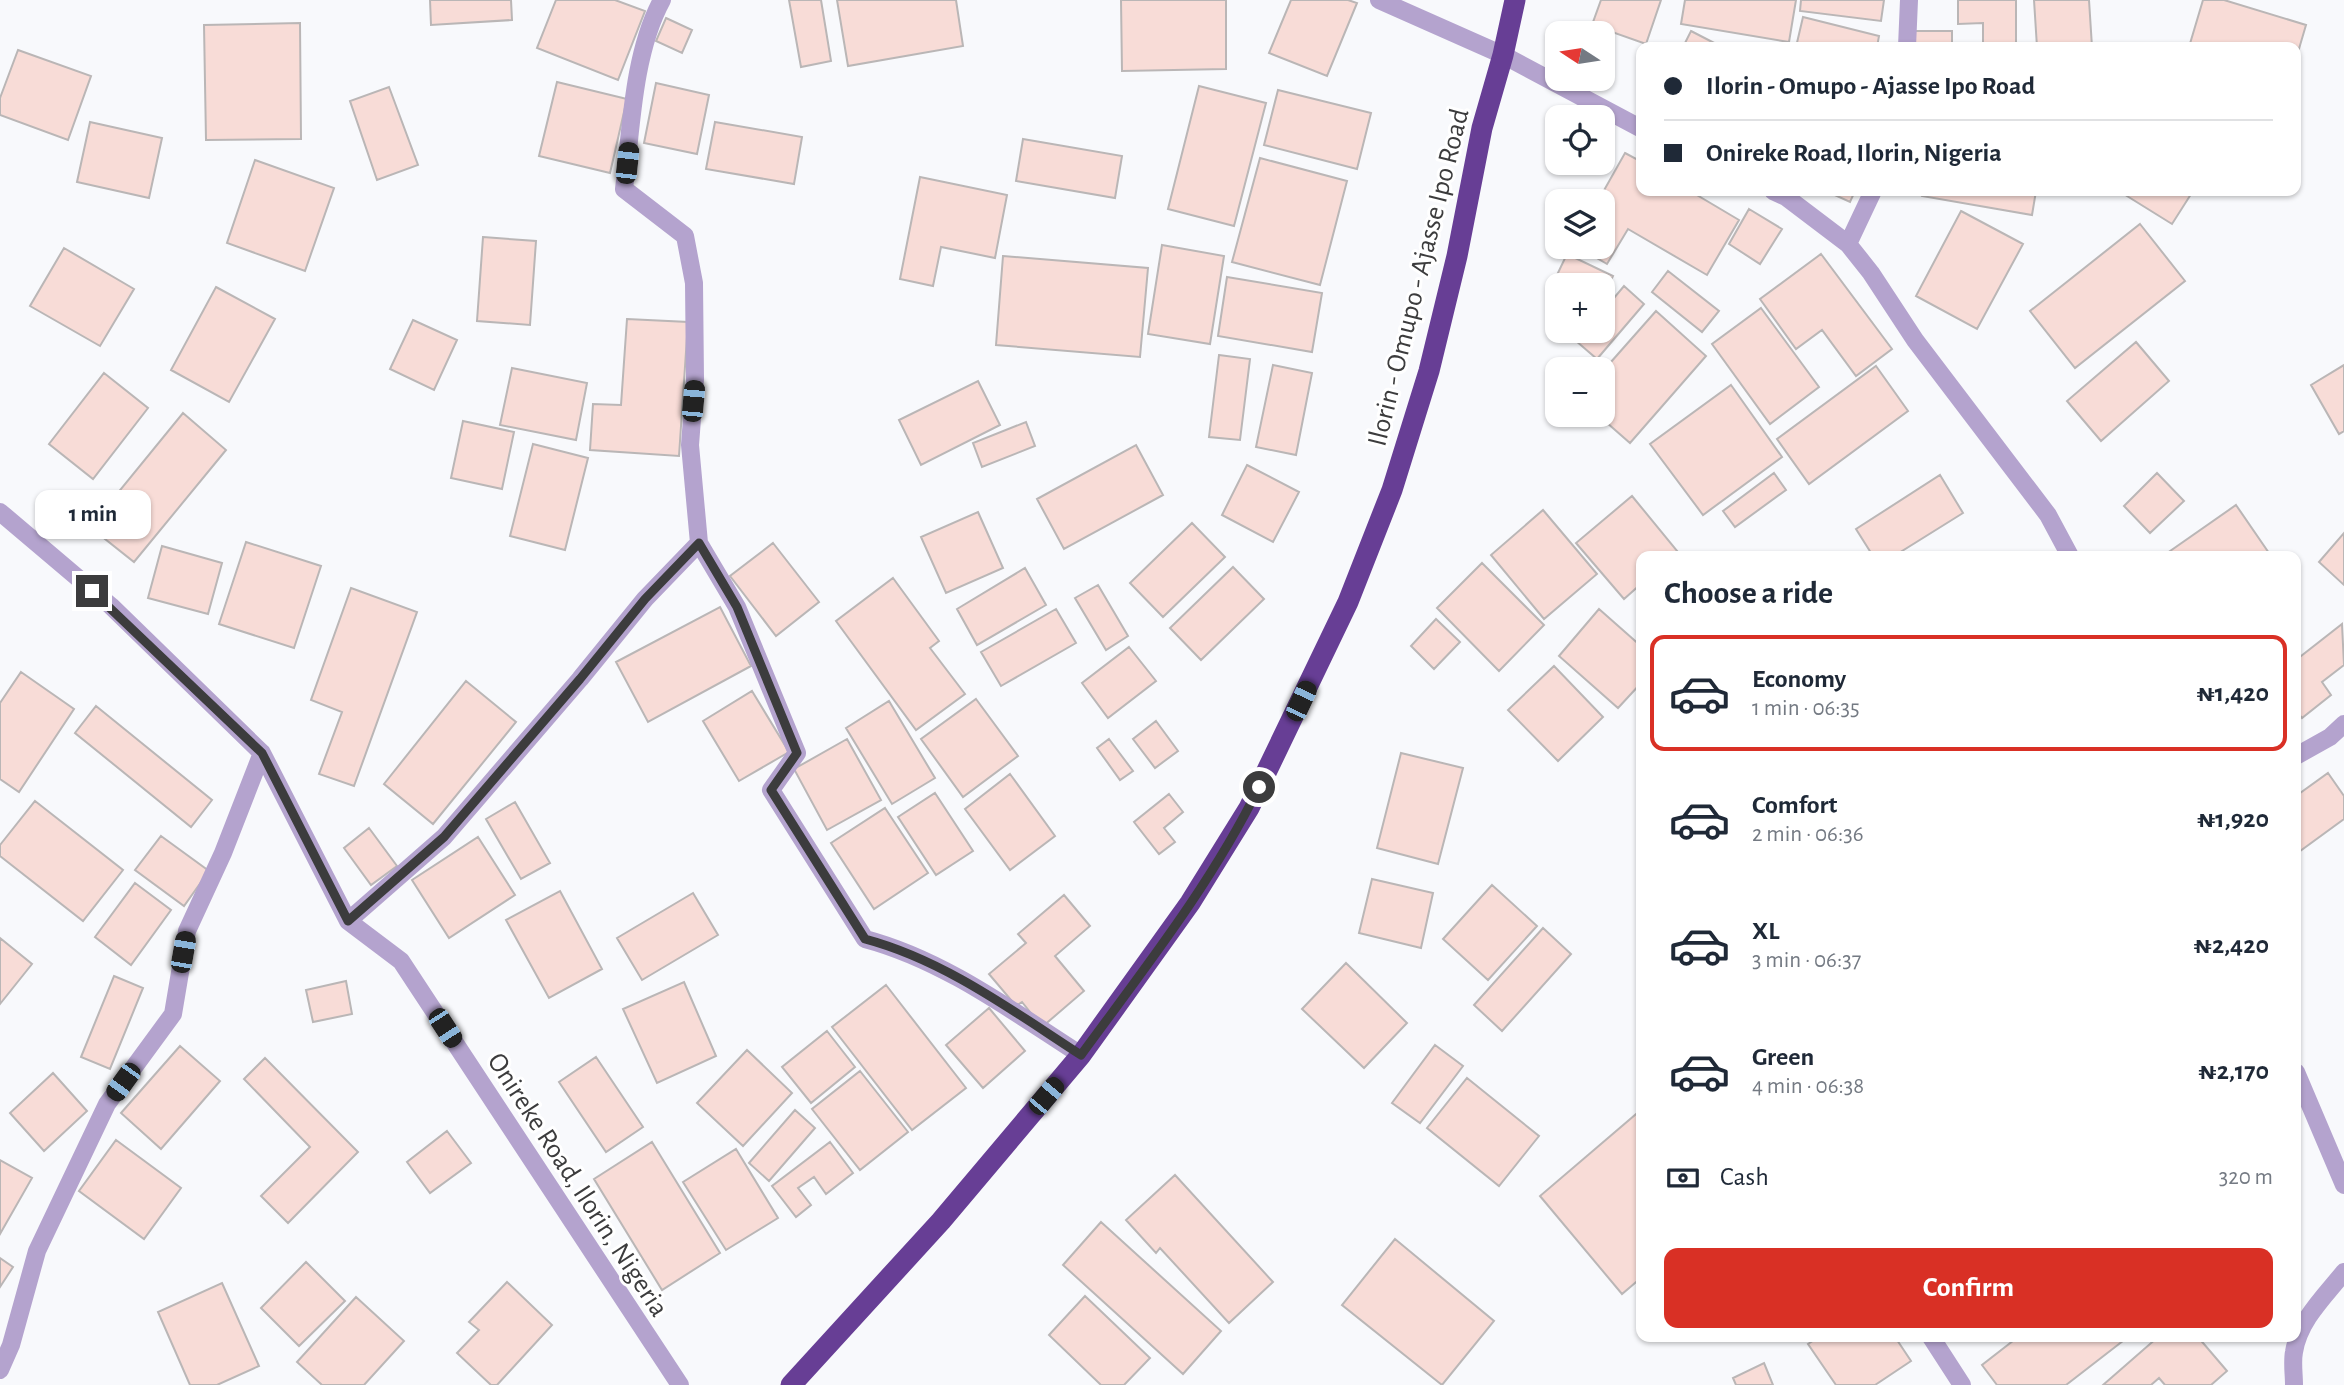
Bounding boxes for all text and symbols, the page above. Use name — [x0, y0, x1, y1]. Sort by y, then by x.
north arrow — [1545, 21, 1615, 91]
map controls — [1545, 21, 1615, 427]
text: Ilorin - Omupo - Ajasse Ipo Road — [1706, 73, 2035, 99]
button: locate — [1545, 105, 1615, 175]
street label: Ilorin - Omupo - Ajasse Ipo Road — [1363, 106, 1474, 449]
text: Onireke Road, Ilorin, Nigeria — [1706, 140, 2002, 166]
car — [615, 141, 640, 185]
button: layers — [1545, 189, 1615, 259]
button: + — [1545, 273, 1615, 343]
button: − — [1545, 357, 1615, 427]
car — [681, 379, 706, 423]
callout: 1 min — [34, 490, 150, 538]
text: 1 min — [69, 503, 117, 526]
route end — [76, 575, 108, 607]
text: Choose a ride — [1664, 577, 1833, 609]
icon: car — [1668, 662, 1731, 725]
text: Economy — [1752, 666, 1846, 692]
car — [1283, 678, 1320, 724]
text: ₦1,420 — [2196, 680, 2269, 706]
text: 1 min · 06:35 — [1752, 697, 1860, 720]
route start — [1243, 771, 1275, 803]
icon: car — [1668, 788, 1731, 851]
text: Comfort — [1752, 792, 1837, 818]
text: ₦1,920 — [2197, 806, 2269, 832]
text: 2 min · 06:36 — [1752, 823, 1863, 846]
icon: car — [1668, 914, 1731, 977]
text: XL — [1752, 918, 1779, 944]
car — [170, 929, 197, 975]
text: ₦2,420 — [2194, 932, 2269, 958]
text: 3 min · 06:37 — [1752, 949, 1861, 972]
car — [425, 1005, 466, 1051]
icon: car — [1668, 1040, 1731, 1103]
text: Green — [1752, 1044, 1814, 1070]
street label: Onireke Road, Ilorin, Nigeria — [482, 1048, 673, 1322]
text: ₦2,170 — [2198, 1058, 2269, 1084]
car — [103, 1059, 144, 1105]
car — [1025, 1073, 1068, 1119]
text: 4 min · 06:38 — [1752, 1075, 1864, 1098]
icon: cash — [1664, 1159, 1702, 1197]
text: Cash — [1720, 1164, 1769, 1190]
text: 320 m — [2219, 1166, 2273, 1189]
button: Confirm — [1664, 1248, 2273, 1328]

